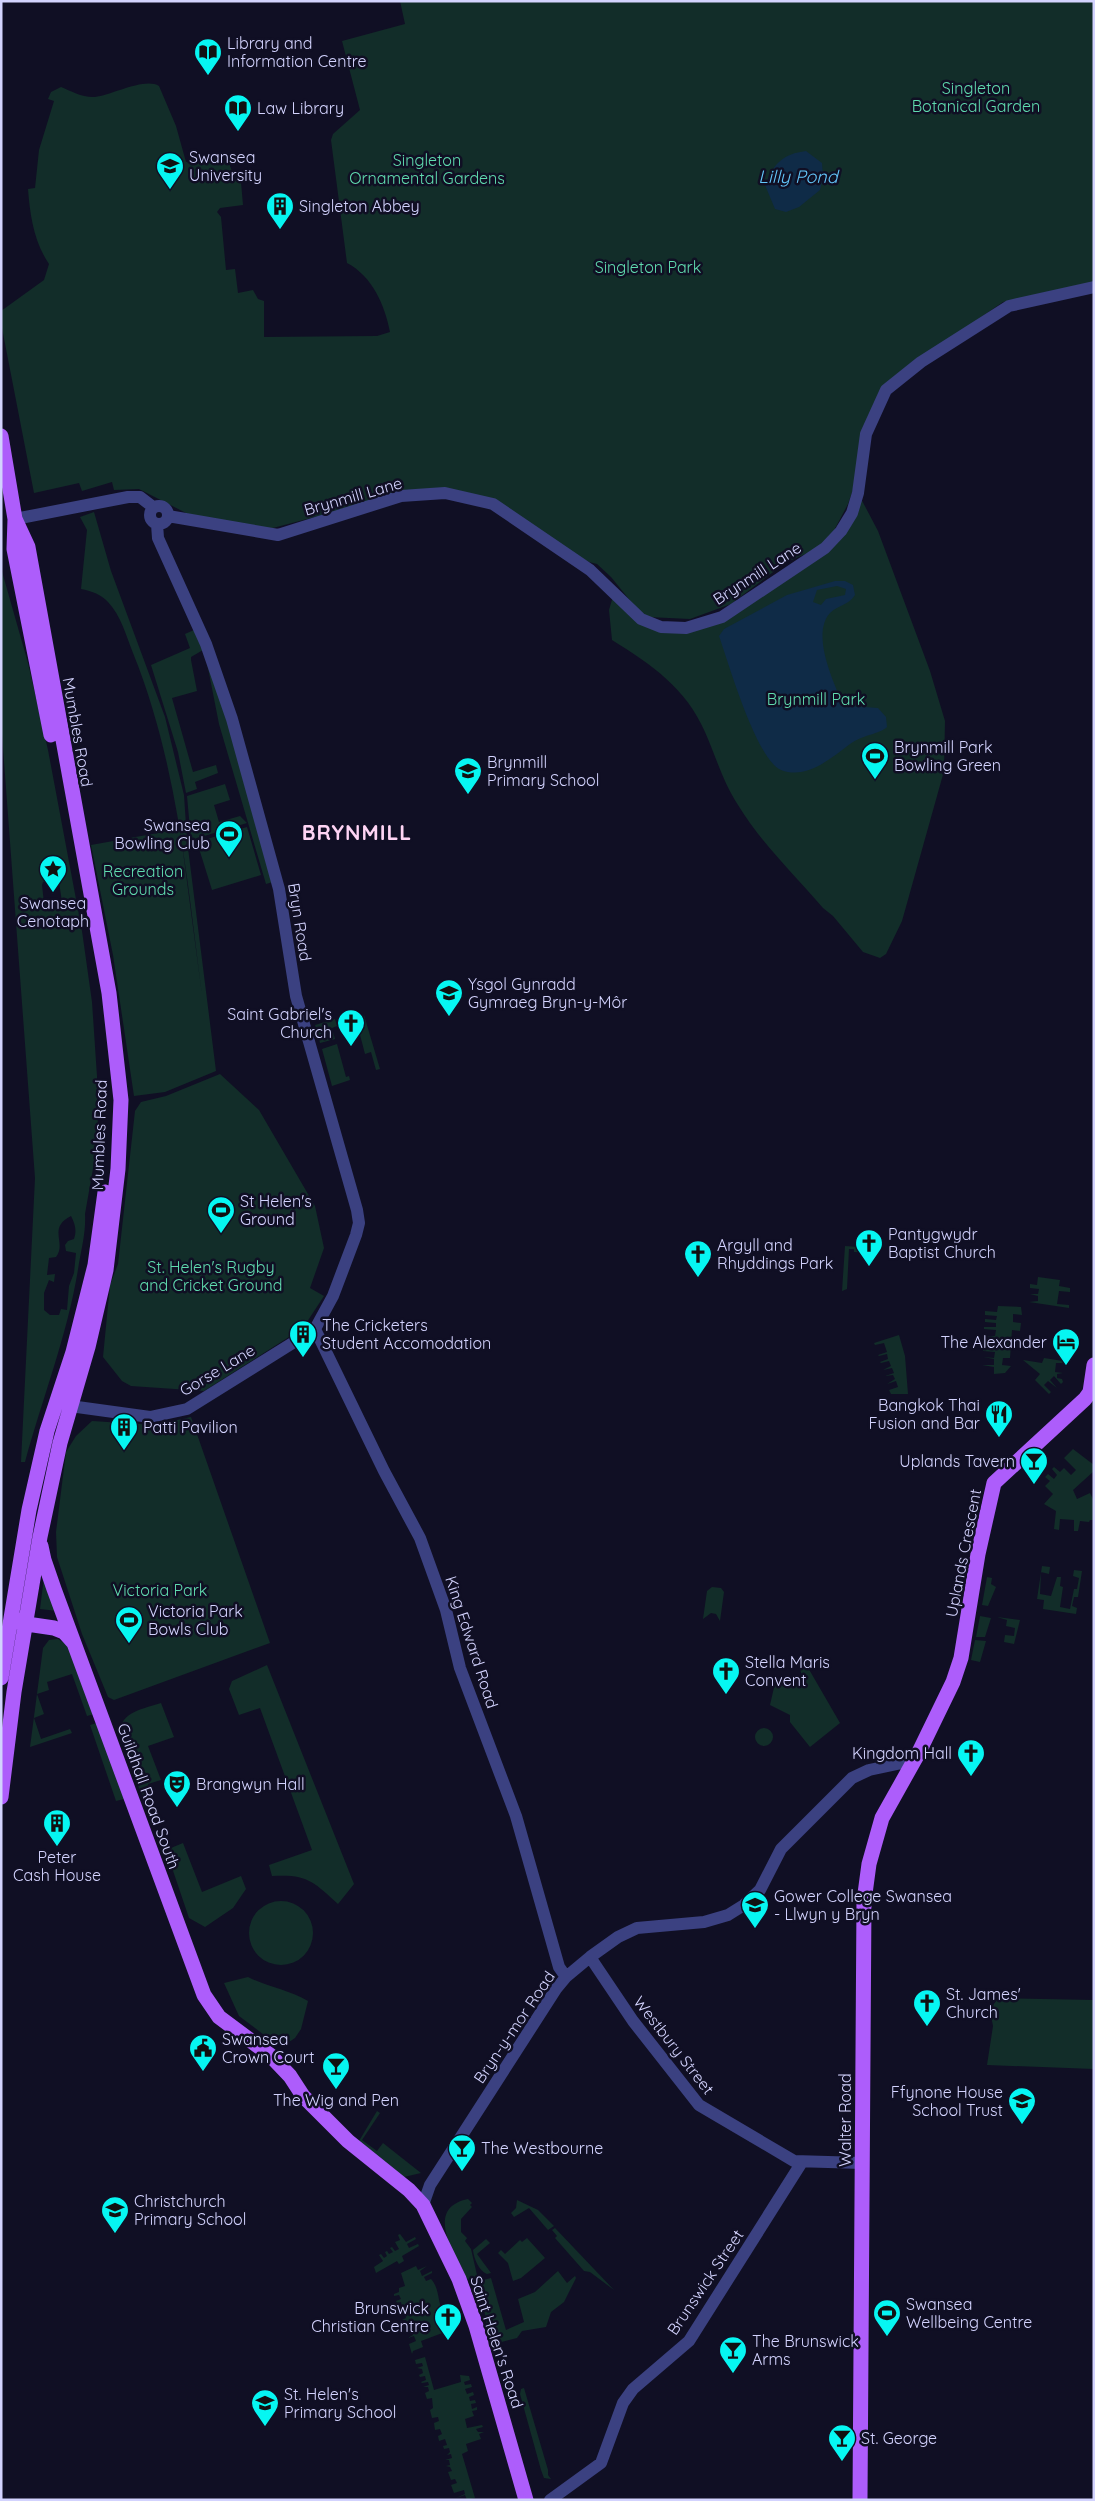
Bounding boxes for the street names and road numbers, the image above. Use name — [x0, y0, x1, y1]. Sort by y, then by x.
street label: Brynmill Lane — [302, 472, 404, 520]
street label: Brynmill Lane — [709, 537, 805, 609]
street label: Mumbles Road — [59, 676, 97, 788]
street label: Bryn Road — [284, 881, 316, 963]
street label: Mumbles Road — [87, 1079, 111, 1191]
street label: Gorse Lane — [176, 1340, 258, 1400]
street label: Uplands Crescent — [941, 1487, 985, 1619]
street label: King Edward Road — [441, 1573, 503, 1711]
street label: Guildhall Road South — [113, 1720, 185, 1872]
street label: Bryn-y-mor Road — [469, 1967, 559, 2087]
street label: Westbury Street — [629, 1992, 719, 2098]
street label: Walter Road — [835, 2073, 855, 2167]
street label: Brunswick Street — [662, 2225, 748, 2339]
street label: Saint Helen's Road — [466, 2273, 528, 2411]

